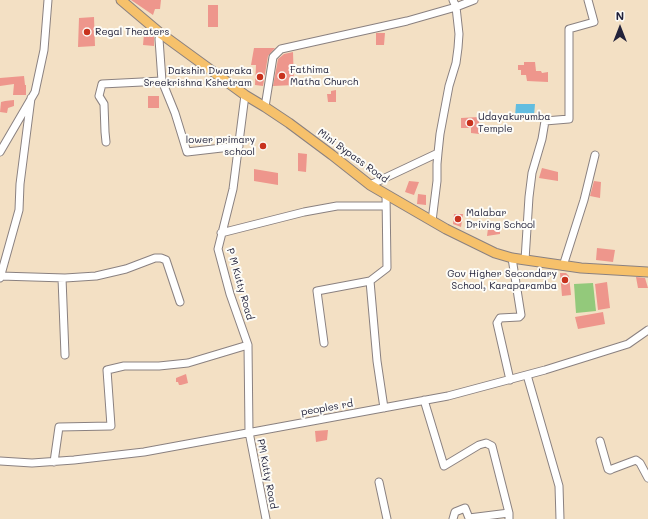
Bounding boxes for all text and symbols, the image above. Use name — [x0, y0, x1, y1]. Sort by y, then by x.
north arrow — [600, 8, 640, 48]
text: N — [616, 8, 624, 23]
place label: Regal Theaters — [95, 26, 169, 38]
marker: Regal Theaters — [82, 27, 92, 37]
place label: Fathima Matha Church — [290, 64, 358, 88]
place label: Dakshin Dwaraka Sreekrishna Kshetram — [144, 65, 252, 88]
marker: Fathima Matha Church — [277, 71, 287, 81]
marker: Dakshin Dwaraka Sreekrishna Kshetram — [255, 72, 265, 82]
place label: Udayakurumba Temple — [478, 111, 551, 134]
marker: Udayakurumba Temple — [465, 118, 475, 128]
street label: Mini Bypass Road — [315, 126, 391, 186]
place label: lower primary school — [186, 134, 255, 158]
marker: lower primary school — [258, 141, 268, 151]
place label: Malabar Driving School — [466, 207, 535, 230]
marker: Malabar Driving School — [453, 214, 463, 224]
street label: P M Kutty Road — [224, 247, 256, 321]
place label: Gov Higher Secondary School, Karaparamba — [447, 268, 557, 292]
marker: Gov Higher Secondary School, Karaparamba — [560, 275, 570, 285]
street label: peoples rd — [300, 398, 354, 418]
street label: PM Kutty Road — [254, 438, 280, 510]

